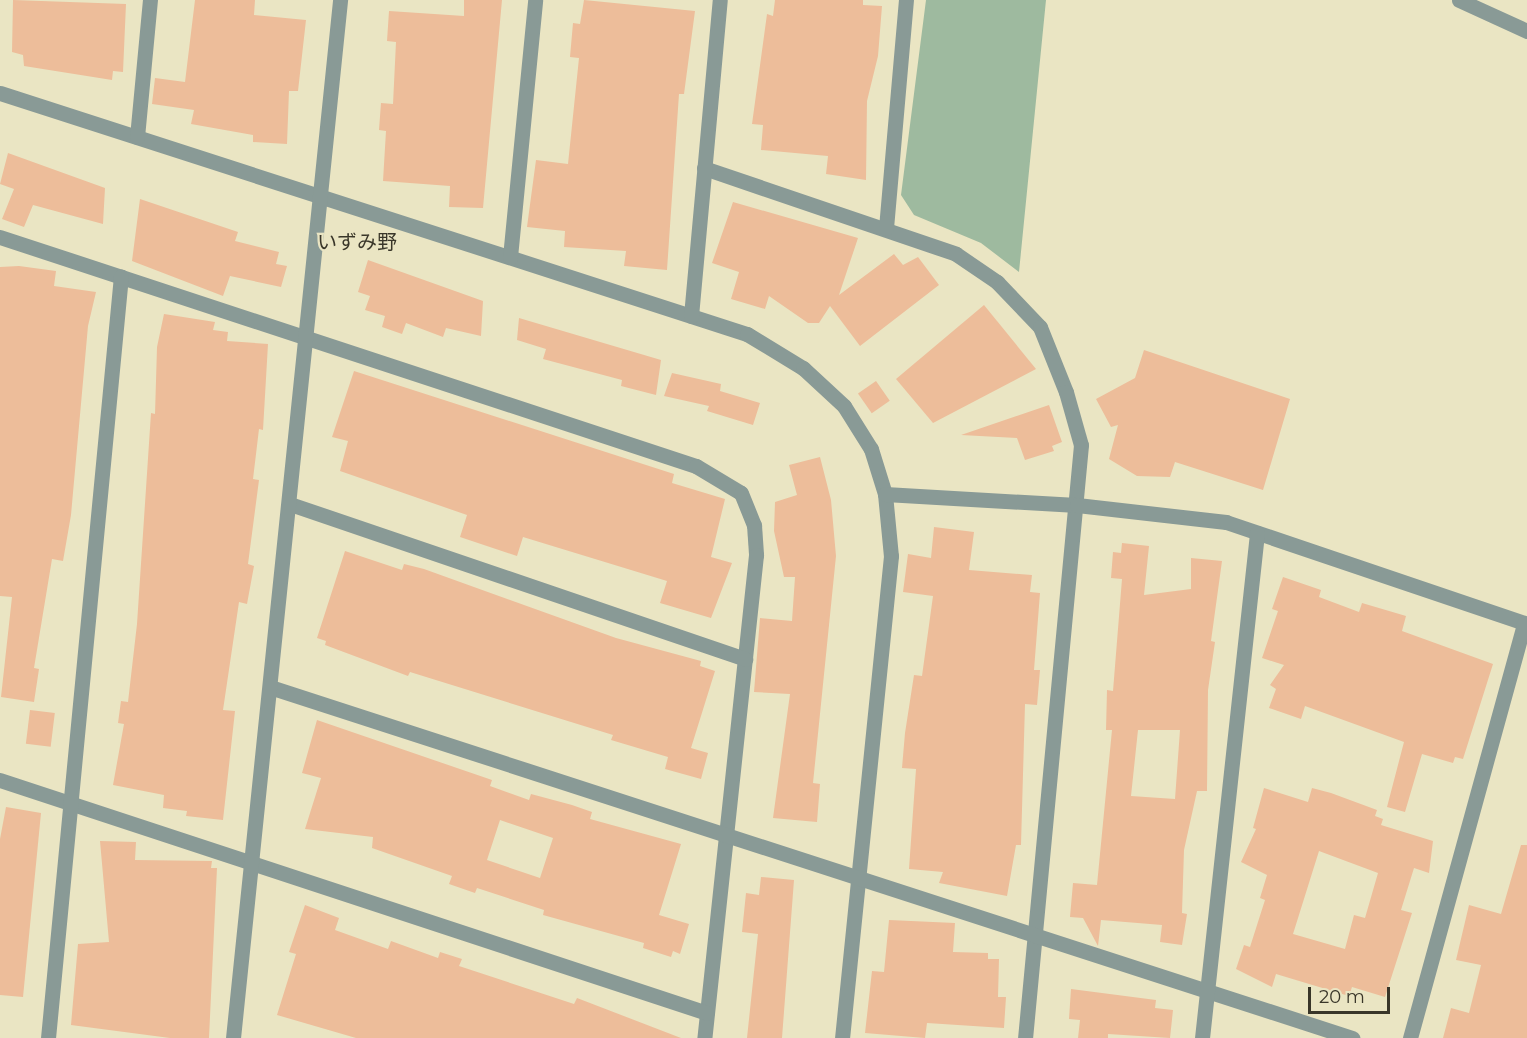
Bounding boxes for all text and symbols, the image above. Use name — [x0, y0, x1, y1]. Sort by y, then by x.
district label: いずみ野 — [317, 230, 397, 254]
scale bar — [1311, 975, 1394, 1013]
text: 20 m — [1319, 986, 1365, 1008]

